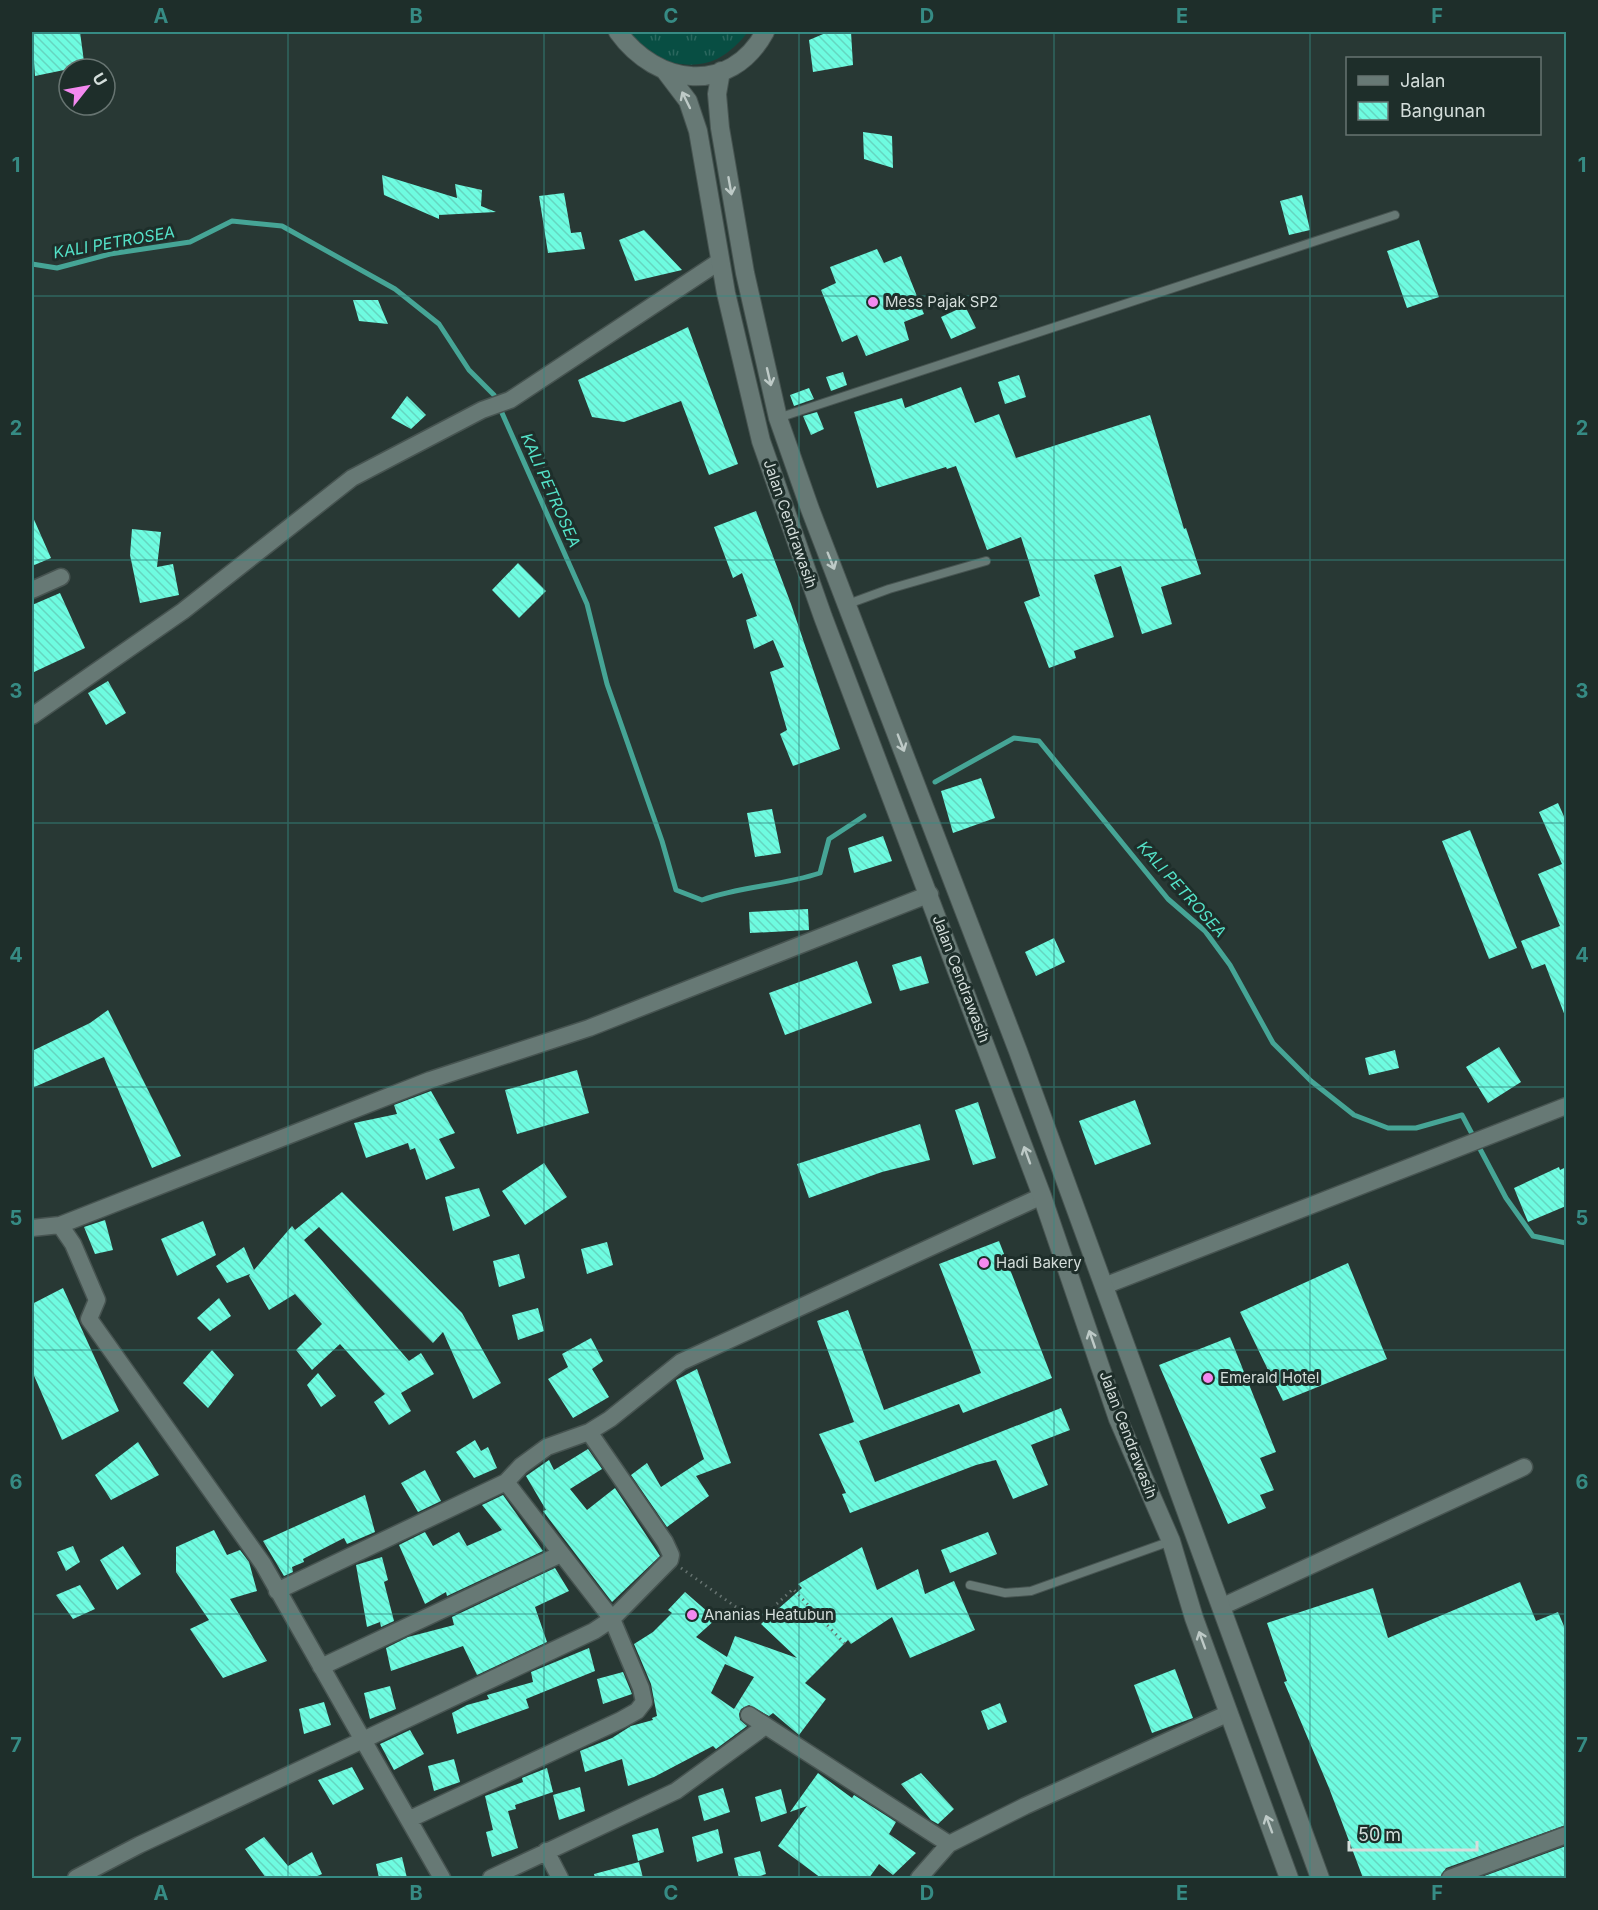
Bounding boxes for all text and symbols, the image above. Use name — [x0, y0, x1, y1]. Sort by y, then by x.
text: A — [154, 4, 169, 28]
text: B — [409, 4, 423, 28]
text: C — [664, 4, 678, 28]
text: D — [920, 4, 934, 28]
text: E — [1176, 4, 1188, 28]
text: F — [1431, 4, 1443, 28]
north arrow — [57, 57, 117, 117]
legend — [1346, 57, 1541, 135]
text: U — [88, 69, 111, 89]
text: Jalan — [1400, 70, 1445, 91]
one-way arrow — [680, 91, 691, 109]
text: Bangunan — [1400, 100, 1486, 121]
text: 1 — [12, 153, 20, 177]
text: 1 — [1578, 153, 1586, 177]
one-way arrow — [725, 175, 736, 195]
water label: KALI PETROSEA — [52, 221, 176, 263]
place label: Mess Pajak SP2 — [885, 292, 998, 311]
marker: Mess Pajak SP2 — [866, 295, 880, 309]
one-way arrow — [763, 367, 775, 386]
text: 2 — [10, 416, 22, 440]
text: 2 — [1576, 416, 1588, 440]
water label: KALI PETROSEA — [517, 430, 585, 550]
street label: Jalan Cendrawasih — [760, 457, 821, 591]
one-way arrow — [826, 551, 837, 570]
text: 3 — [10, 679, 22, 703]
text: 3 — [1576, 679, 1588, 703]
one-way arrow — [896, 733, 907, 752]
water label: KALI PETROSEA — [1133, 837, 1231, 941]
street label: Jalan Cendrawasih — [928, 912, 995, 1045]
text: 4 — [9, 943, 23, 967]
text: 4 — [1575, 943, 1589, 967]
one-way arrow — [1021, 1147, 1032, 1165]
text: 5 — [10, 1206, 22, 1230]
text: 5 — [1576, 1206, 1588, 1230]
place label: Hadi Bakery — [996, 1253, 1082, 1272]
marker: Hadi Bakery — [977, 1256, 991, 1270]
one-way arrow — [1085, 1330, 1096, 1349]
street label: Jalan Cendrawasih — [1095, 1368, 1162, 1501]
place label: Emerald Hotel — [1220, 1368, 1319, 1387]
marker: Emerald Hotel — [1201, 1371, 1215, 1385]
text: 6 — [10, 1470, 23, 1494]
text: 6 — [1576, 1470, 1589, 1494]
place label: Ananias Heatubun — [704, 1605, 834, 1624]
marker: Ananias Heatubun — [685, 1608, 699, 1622]
one-way arrow — [1196, 1631, 1207, 1650]
text: 7 — [10, 1733, 22, 1757]
text: 7 — [1576, 1733, 1588, 1757]
scale bar — [1349, 1814, 1476, 1852]
one-way arrow — [1262, 1815, 1273, 1833]
text: 50 m — [1358, 1824, 1401, 1845]
text: A — [154, 1881, 169, 1905]
text: B — [409, 1881, 423, 1905]
text: C — [664, 1881, 678, 1905]
text: D — [920, 1881, 934, 1905]
text: E — [1176, 1881, 1188, 1905]
text: F — [1431, 1881, 1443, 1905]

